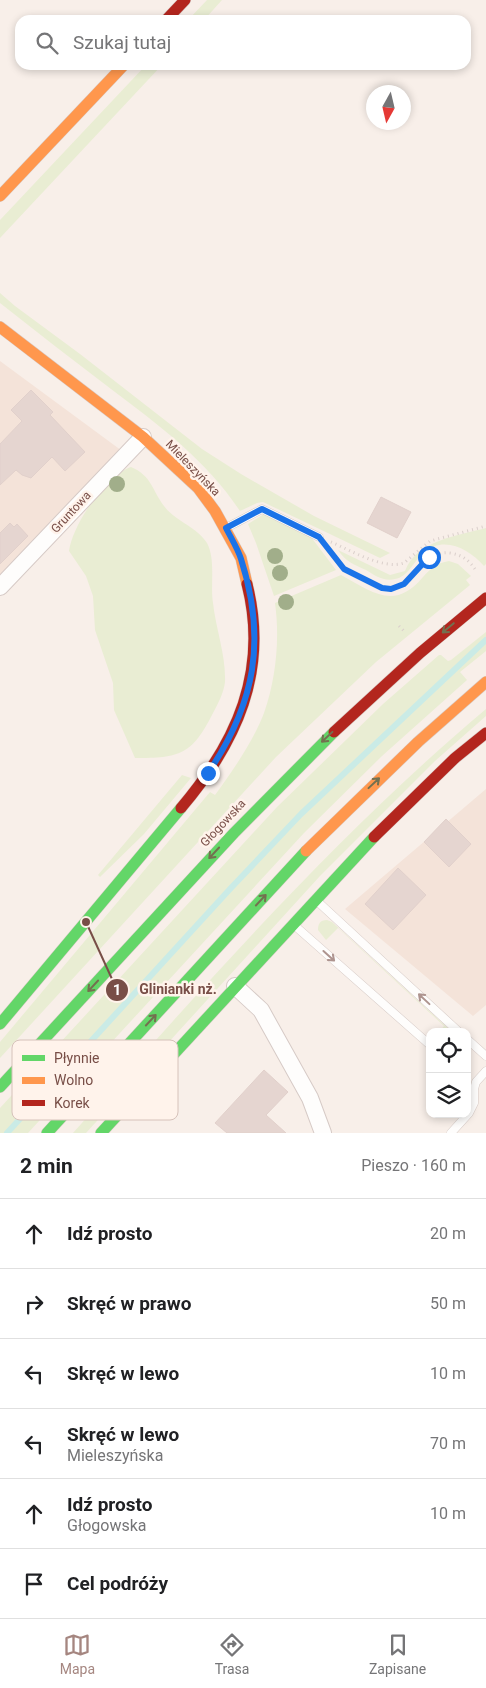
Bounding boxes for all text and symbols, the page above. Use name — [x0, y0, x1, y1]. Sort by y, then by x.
search box — [15, 15, 471, 70]
icon: search — [33, 29, 61, 57]
text: Szukaj tutaj — [73, 31, 171, 54]
north arrow — [366, 85, 411, 130]
street label: Mieleszyńska — [163, 437, 223, 499]
street label: Gruntowa — [48, 488, 94, 536]
route start — [418, 546, 441, 569]
one-way arrow — [442, 622, 455, 633]
one-way arrow — [321, 731, 334, 743]
route end — [197, 762, 220, 785]
one-way arrow — [367, 777, 380, 789]
street label: Głogowska — [198, 796, 248, 850]
one-way arrow — [208, 847, 220, 860]
one-way arrow — [255, 893, 267, 906]
one-way arrow — [323, 950, 336, 962]
callout: Glinianki nż. — [105, 975, 227, 1004]
one-way arrow — [87, 980, 98, 993]
text: 1 — [113, 981, 121, 999]
text: Glinianki nż. — [139, 981, 217, 997]
one-way arrow — [417, 993, 430, 1005]
one-way arrow — [145, 1013, 157, 1026]
map controls — [426, 1028, 471, 1118]
button: locate — [426, 1028, 471, 1073]
legend — [12, 1040, 178, 1120]
text: Płynnie — [54, 1050, 100, 1066]
text: Wolno — [54, 1072, 93, 1088]
button: layers — [426, 1073, 471, 1118]
text: Korek — [54, 1095, 91, 1111]
text: 2 min — [20, 1154, 73, 1178]
text: Pieszo · 160 m — [361, 1156, 466, 1175]
icon: ahead — [20, 1220, 48, 1248]
text: Idź prosto — [67, 1222, 152, 1245]
text: 20 m — [430, 1224, 466, 1243]
icon: right — [20, 1290, 48, 1318]
text: Skręć w prawo — [67, 1292, 191, 1315]
text: 50 m — [430, 1294, 466, 1313]
icon: left — [20, 1360, 48, 1388]
text: Skręć w lewo — [67, 1362, 179, 1385]
text: 10 m — [430, 1364, 466, 1383]
text: Skręć w lewo — [67, 1423, 179, 1446]
icon: left — [20, 1430, 48, 1458]
text: 70 m — [430, 1434, 466, 1453]
text: Mieleszyńska — [67, 1446, 163, 1465]
text: Idź prosto — [67, 1493, 152, 1516]
icon: ahead — [20, 1500, 48, 1528]
text: 10 m — [430, 1504, 466, 1523]
text: Głogowska — [67, 1516, 147, 1535]
icon: arrive — [20, 1570, 48, 1598]
text: Cel podróży — [67, 1572, 168, 1595]
tab: Mapa — [60, 1631, 95, 1677]
tab: Trasa — [215, 1631, 249, 1677]
tab: Zapisane — [369, 1631, 426, 1677]

